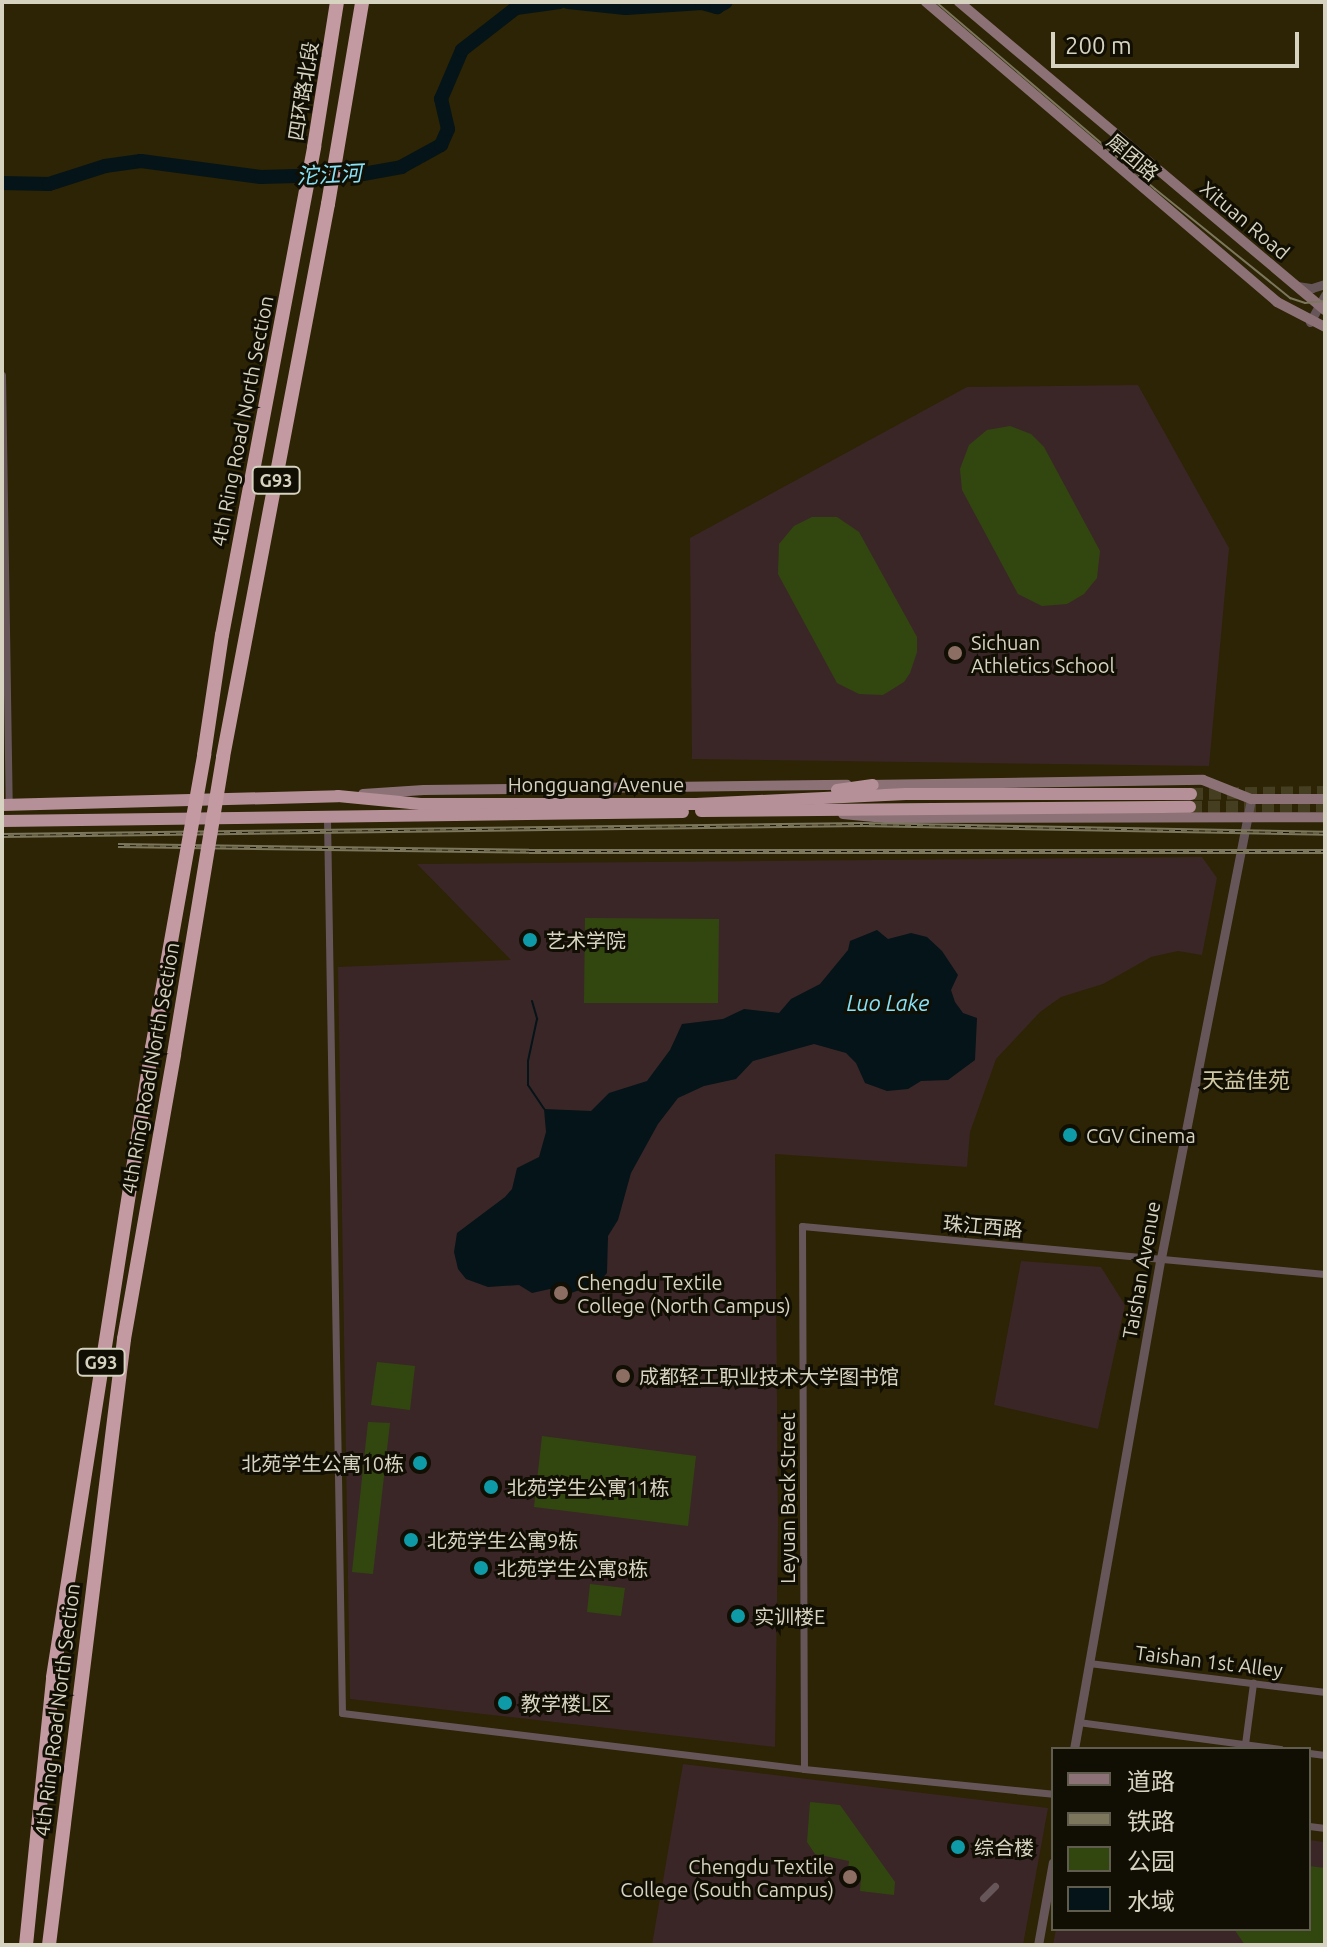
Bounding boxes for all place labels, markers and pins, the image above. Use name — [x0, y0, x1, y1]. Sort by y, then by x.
place label: Sichuan Athletics School — [971, 630, 1115, 677]
marker: Sichuan Athletics School — [946, 644, 964, 662]
place label: 艺术学院 — [546, 928, 626, 952]
marker: 艺术学院 — [521, 931, 539, 949]
place label: CGV Cinema — [1086, 1123, 1196, 1147]
marker: CGV Cinema — [1061, 1126, 1079, 1144]
place label: Chengdu Textile College (North Campus) — [577, 1270, 791, 1317]
marker: Chengdu Textile College (North Campus) — [552, 1284, 570, 1302]
place label: 成都轻工职业技术大学图书馆 — [639, 1364, 899, 1388]
marker: 成都轻工职业技术大学图书馆 — [614, 1367, 632, 1385]
place label: 北苑学生公寓10栋 — [241, 1451, 404, 1475]
marker: 北苑学生公寓10栋 — [411, 1454, 429, 1472]
place label: 北苑学生公寓11栋 — [507, 1475, 670, 1499]
marker: 北苑学生公寓11栋 — [482, 1478, 500, 1496]
place label: 北苑学生公寓9栋 — [427, 1528, 578, 1552]
marker: 北苑学生公寓9栋 — [402, 1531, 420, 1549]
place label: 北苑学生公寓8栋 — [497, 1556, 648, 1580]
marker: 北苑学生公寓8栋 — [472, 1559, 490, 1577]
place label: 实训楼E — [754, 1604, 825, 1628]
marker: 实训楼E — [729, 1607, 747, 1625]
place label: 教学楼L区 — [521, 1691, 611, 1715]
marker: 教学楼L区 — [496, 1694, 514, 1712]
place label: 综合楼 — [974, 1835, 1034, 1859]
marker: 综合楼 — [949, 1838, 967, 1856]
place label: Chengdu Textile College (South Campus) — [620, 1854, 834, 1901]
marker: Chengdu Textile College (South Campus) — [841, 1868, 859, 1886]

